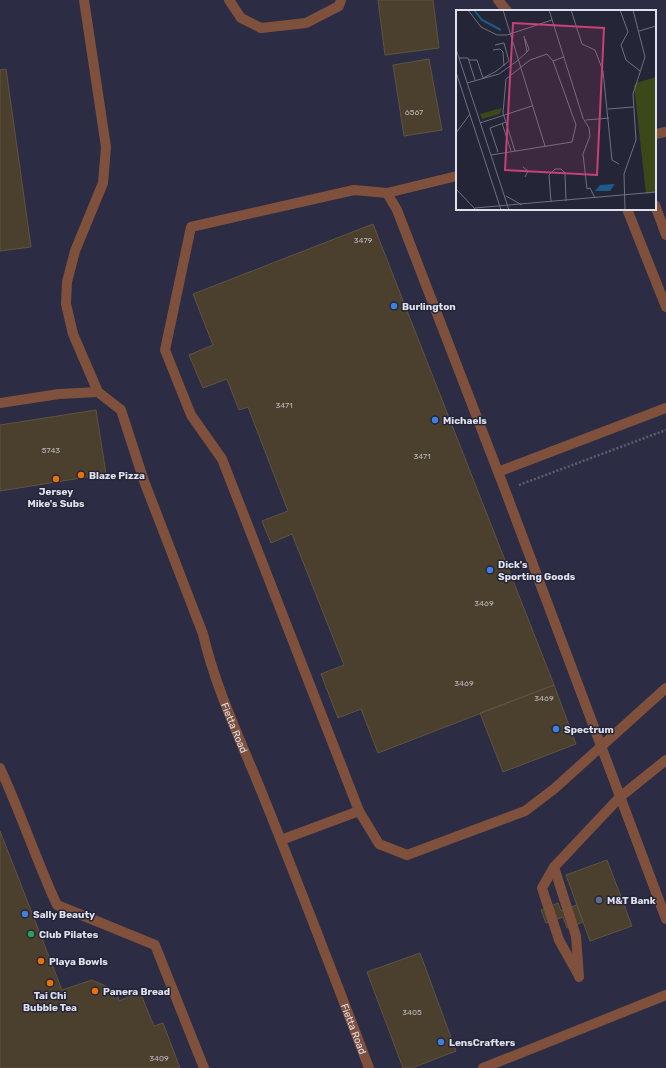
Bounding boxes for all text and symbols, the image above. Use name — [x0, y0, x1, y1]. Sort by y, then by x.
inset map — [456, 10, 656, 210]
house number: 6567 — [405, 108, 423, 117]
house number: 3479 — [354, 236, 372, 245]
marker: Burlington — [389, 301, 399, 311]
place label: Burlington — [402, 301, 456, 313]
house number: 3471 — [275, 401, 293, 410]
marker: Michaels — [430, 415, 440, 425]
place label: Michaels — [443, 415, 487, 427]
house number: 5743 — [42, 446, 60, 455]
house number: 3471 — [413, 452, 431, 461]
marker: Blaze Pizza — [76, 470, 86, 480]
place label: Blaze Pizza — [89, 470, 145, 482]
marker: Jersey Mike's Subs — [51, 474, 61, 484]
place label: Jersey Mike's Subs — [27, 486, 85, 510]
place label: Dick's Sporting Goods — [498, 559, 576, 583]
marker: Dick's Sporting Goods — [485, 565, 495, 575]
house number: 3469 — [474, 599, 494, 608]
house number: 3469 — [454, 679, 474, 688]
house number: 3469 — [534, 694, 554, 703]
street label: Fietta Road — [218, 701, 250, 755]
marker: Spectrum — [551, 724, 561, 734]
place label: Spectrum — [564, 724, 614, 736]
marker: M&T Bank — [594, 895, 604, 905]
place label: M&T Bank — [607, 895, 656, 907]
marker: Sally Beauty — [20, 909, 30, 919]
place label: Sally Beauty — [33, 909, 95, 921]
marker: Club Pilates — [26, 929, 36, 939]
place label: Club Pilates — [39, 929, 99, 941]
marker: Playa Bowls — [36, 956, 46, 966]
place label: Playa Bowls — [49, 956, 108, 968]
marker: Tai Chi Bubble Tea — [45, 978, 55, 988]
marker: Panera Bread — [90, 986, 100, 996]
place label: Panera Bread — [103, 986, 170, 998]
place label: Tai Chi Bubble Tea — [23, 990, 77, 1014]
street label: Fietta Road — [338, 1002, 368, 1056]
house number: 3405 — [402, 1008, 422, 1017]
marker: LensCrafters — [436, 1037, 446, 1047]
place label: LensCrafters — [449, 1037, 516, 1049]
house number: 3409 — [149, 1054, 169, 1063]

